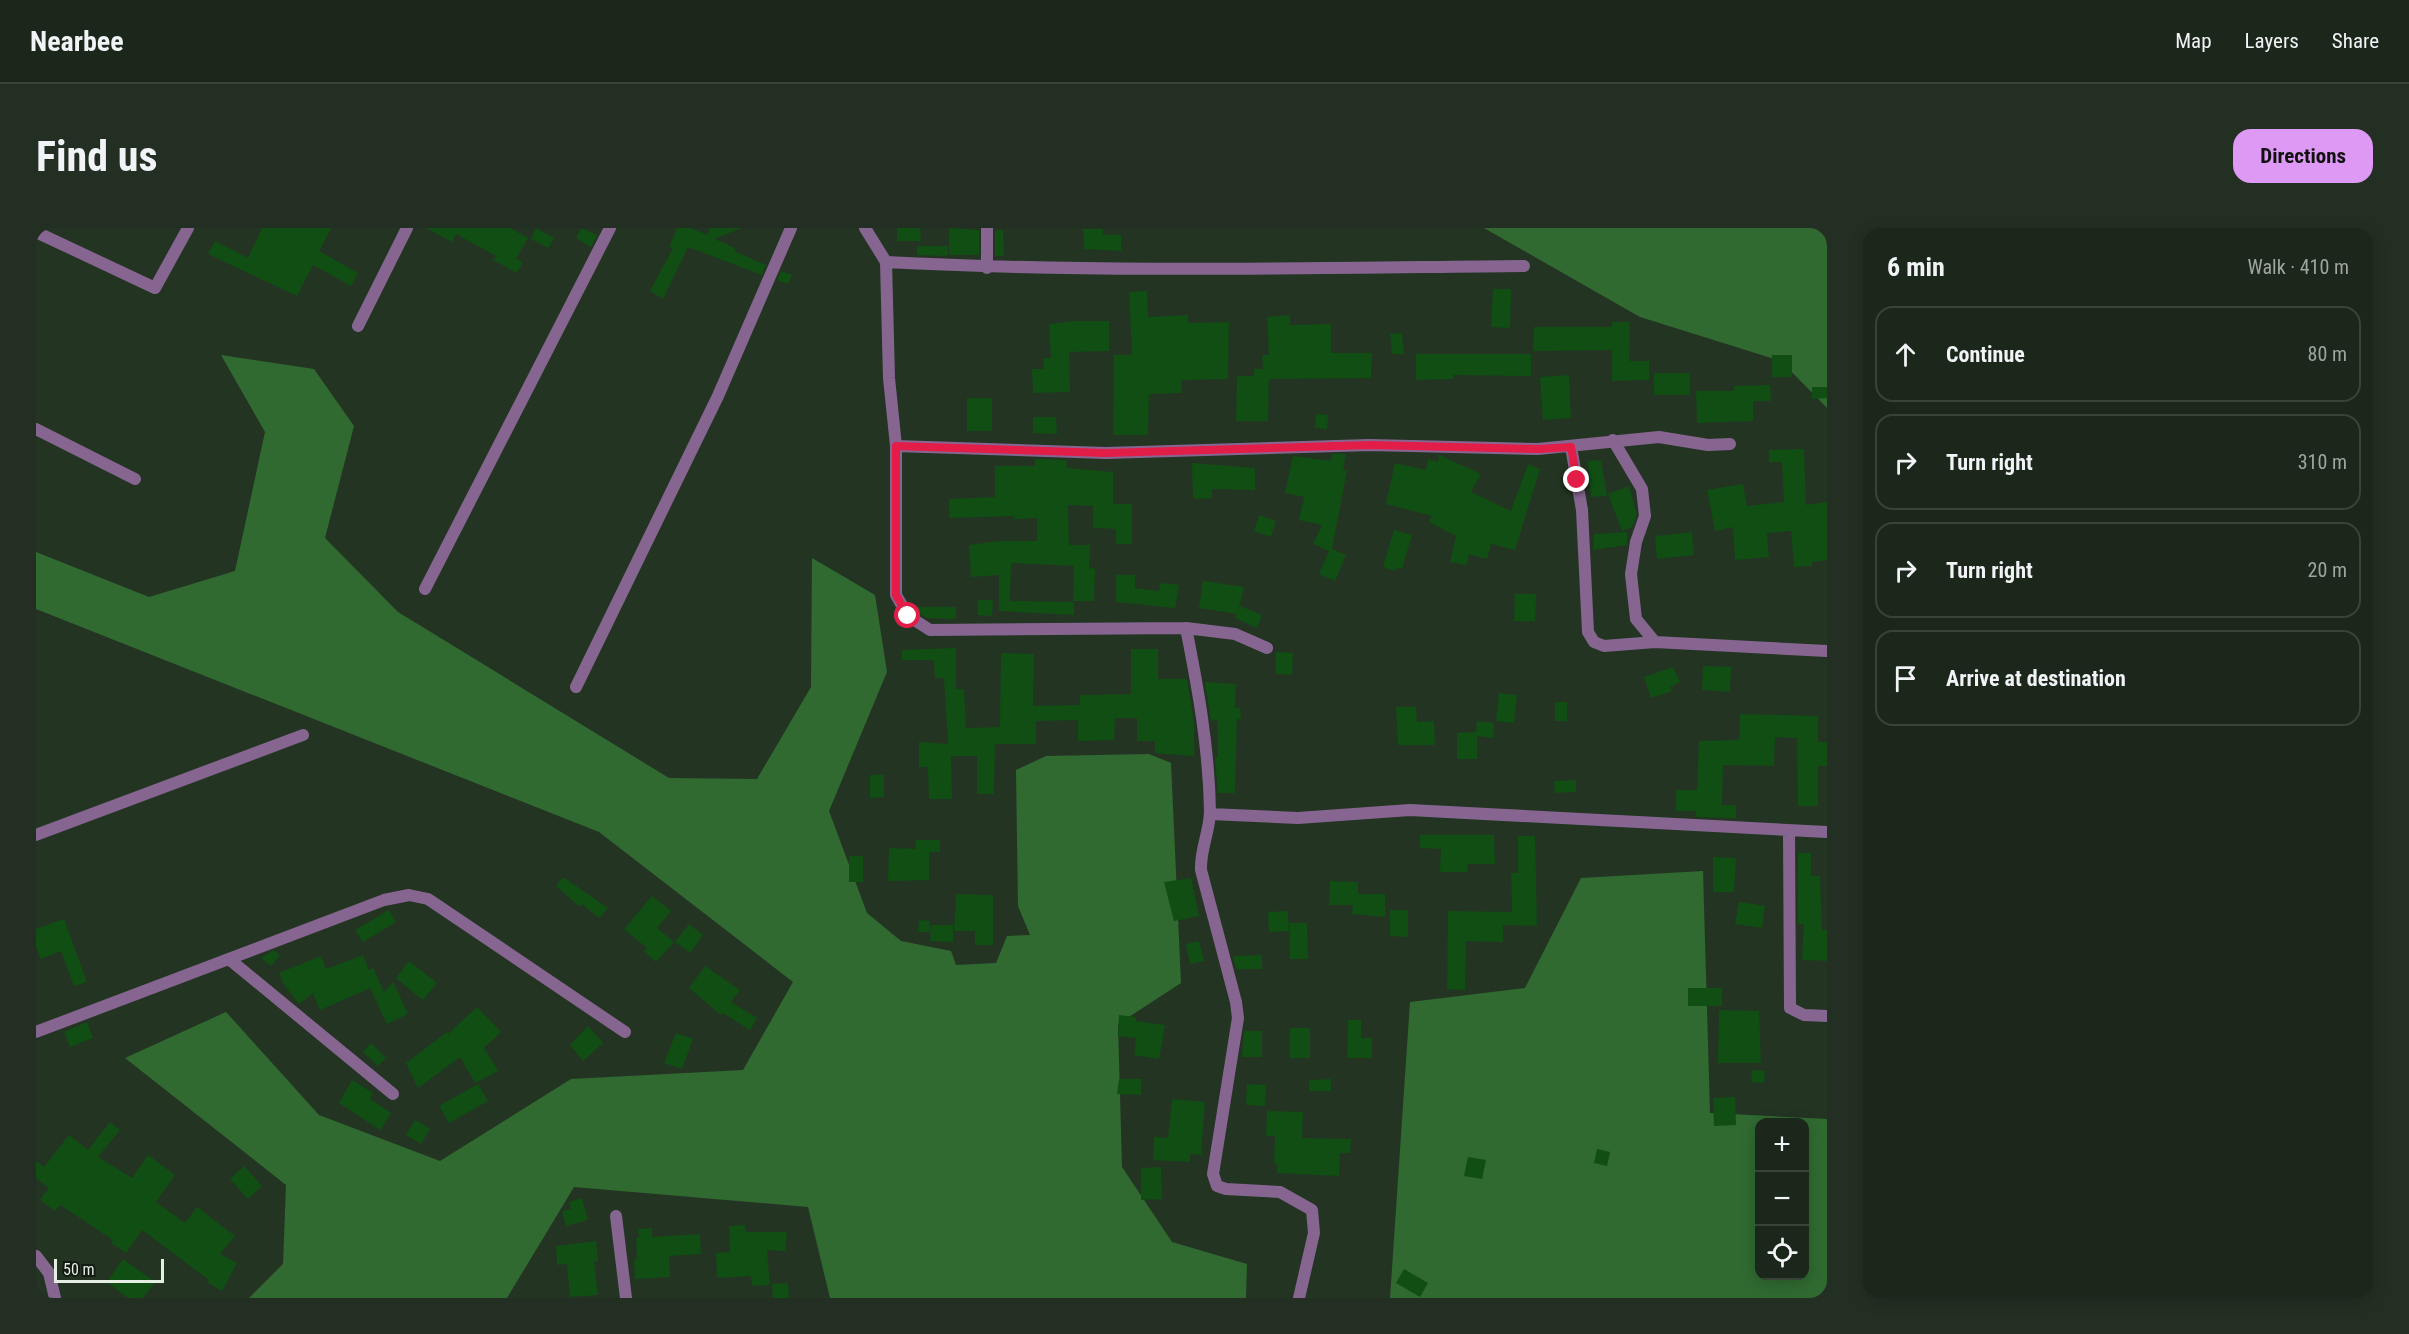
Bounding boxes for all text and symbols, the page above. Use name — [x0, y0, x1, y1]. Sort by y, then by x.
text: Nearbee — [30, 25, 124, 58]
text: Map — [2175, 29, 2212, 53]
text: Layers — [2245, 29, 2299, 53]
text: Share — [2332, 29, 2379, 53]
button: Directions — [2233, 129, 2373, 183]
text: Find us — [36, 132, 157, 181]
text: 6 min — [1887, 252, 1945, 282]
text: Walk · 410 m — [2248, 255, 2349, 279]
icon: ahead — [1889, 338, 1922, 371]
text: Continue — [1946, 342, 2025, 367]
text: 80 m — [2308, 342, 2347, 366]
icon: right — [1889, 446, 1922, 479]
text: Turn right — [1946, 450, 2033, 475]
text: 310 m — [2298, 450, 2347, 474]
route end — [1563, 466, 1589, 492]
icon: right — [1889, 554, 1922, 587]
text: Turn right — [1946, 558, 2033, 583]
text: 20 m — [2308, 558, 2347, 582]
route start — [894, 602, 920, 628]
icon: arrive — [1889, 662, 1922, 695]
text: Arrive at destination — [1946, 666, 2126, 691]
map controls — [1755, 1118, 1809, 1280]
button: + — [1755, 1118, 1809, 1172]
button: − — [1755, 1172, 1809, 1226]
button: locate — [1755, 1226, 1809, 1280]
scale bar — [54, 1256, 164, 1284]
text: 50 m — [63, 1260, 95, 1279]

